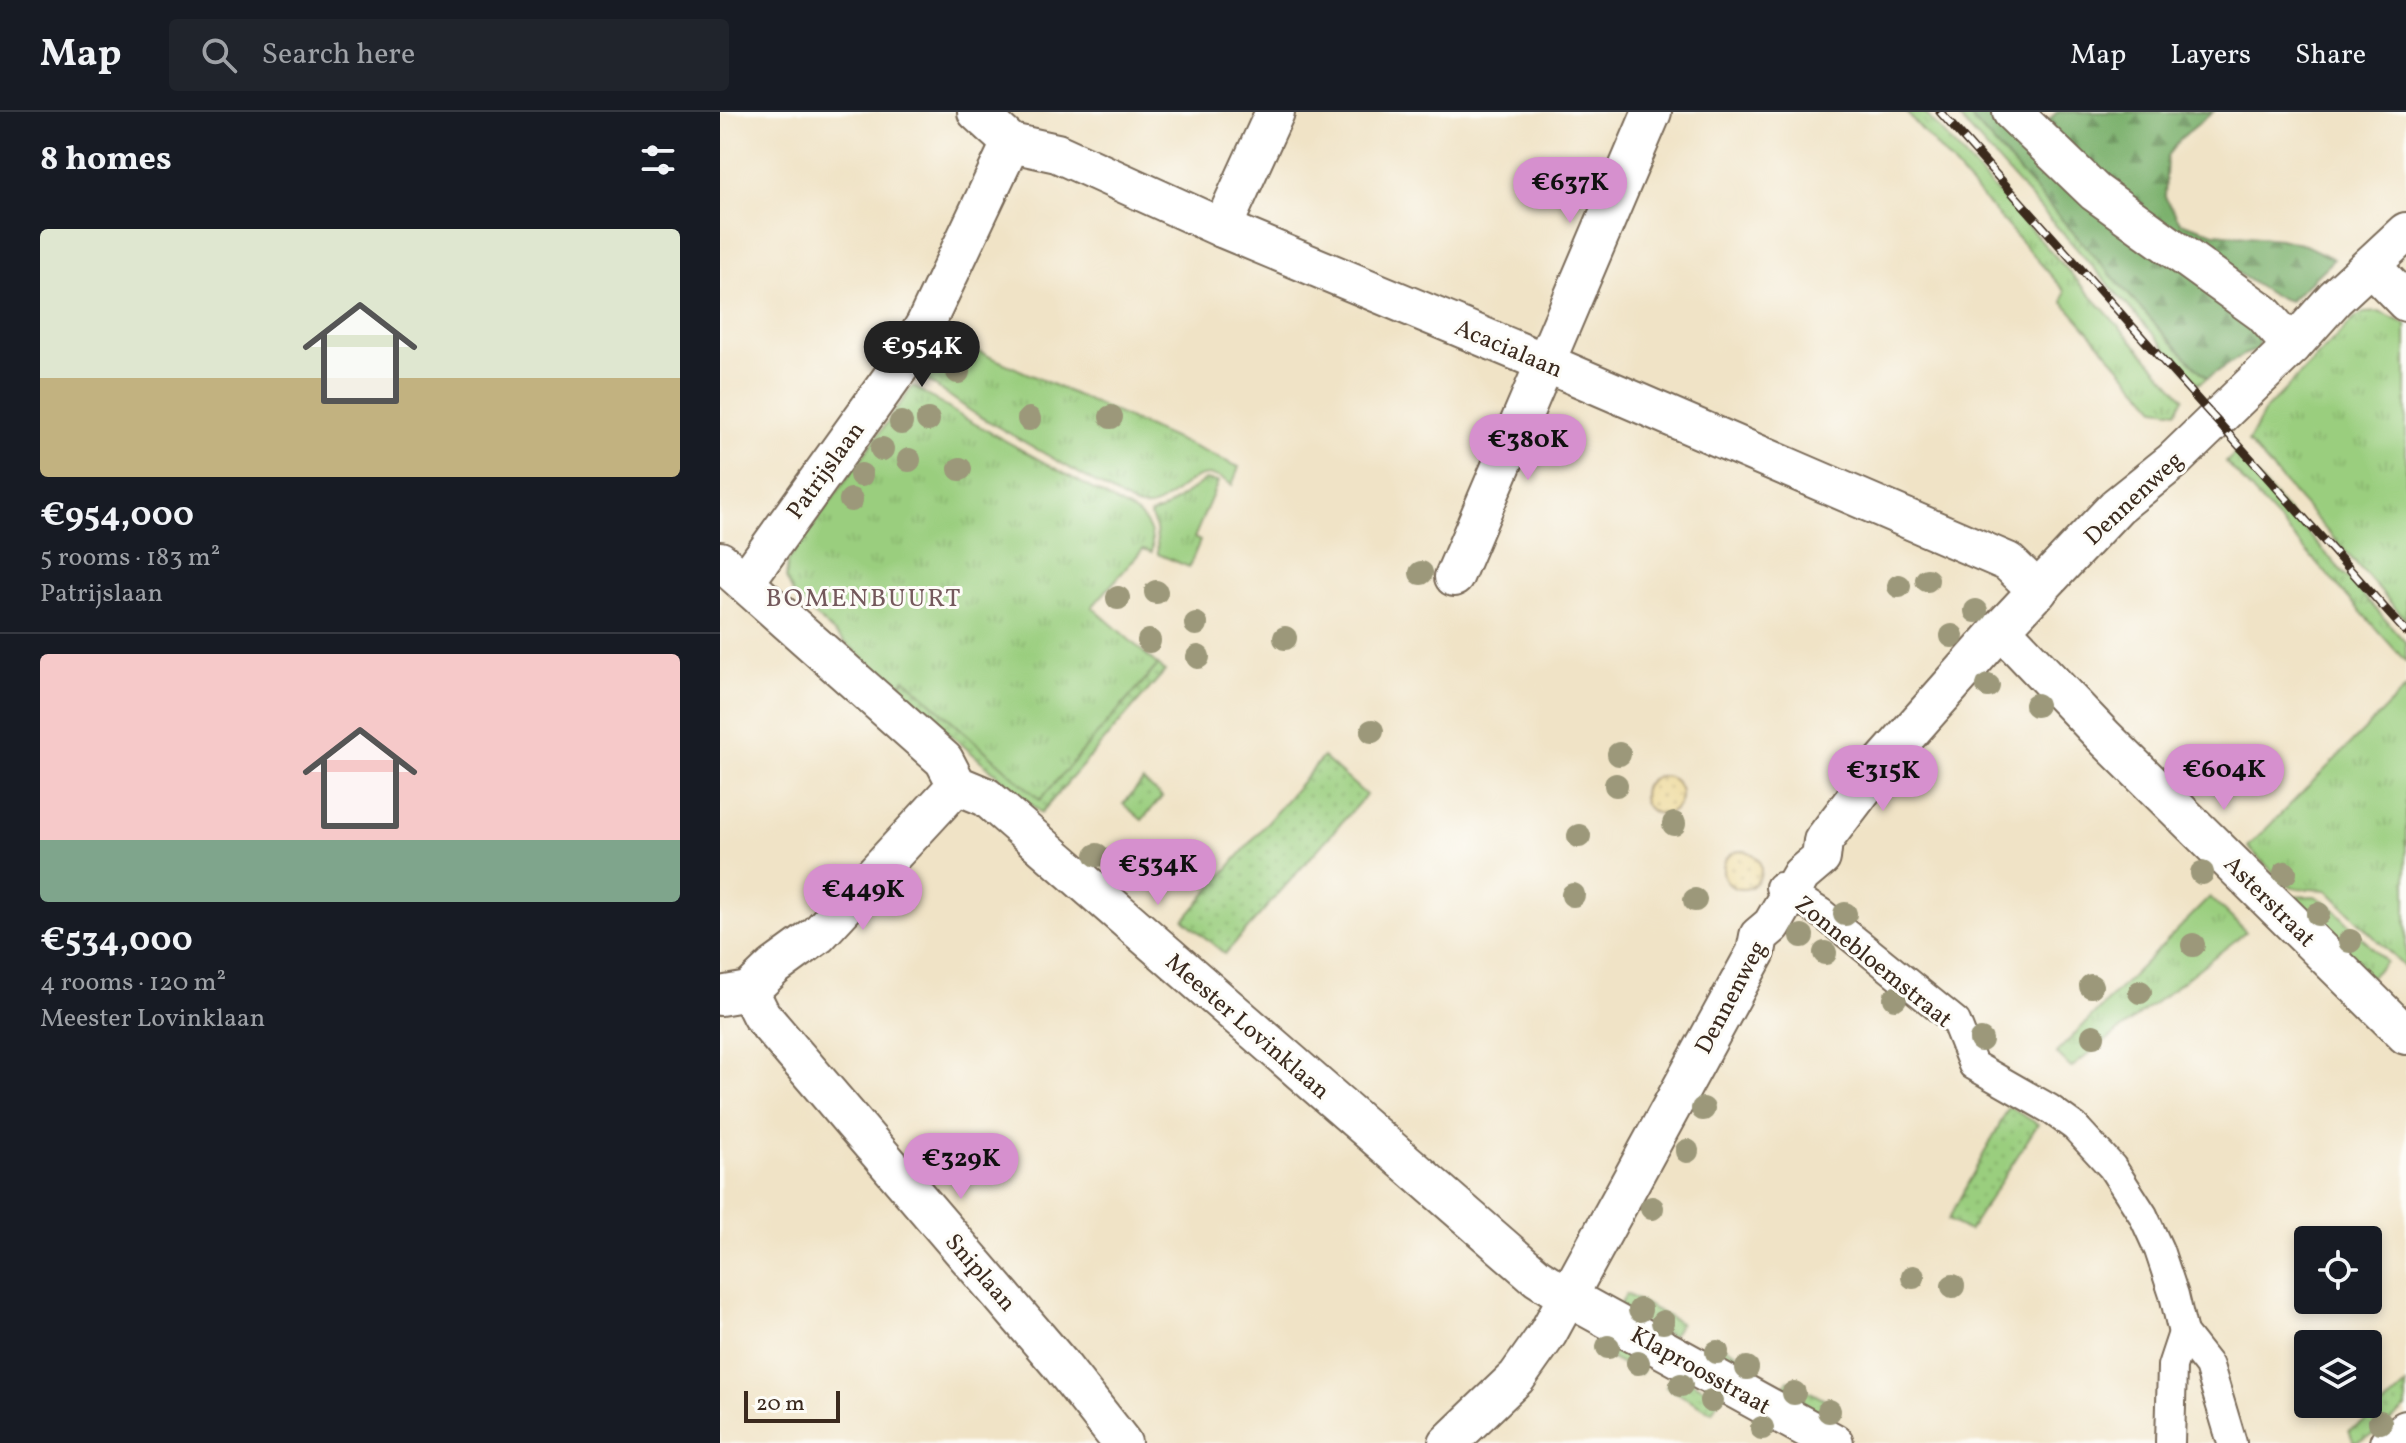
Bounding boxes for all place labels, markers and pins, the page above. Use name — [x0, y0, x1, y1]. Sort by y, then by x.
pin: €637K — [1514, 157, 1626, 225]
pin: €954K — [866, 321, 978, 389]
pin: €380K — [1472, 414, 1584, 482]
pin: €604K — [2168, 744, 2280, 812]
pin: €315K — [1827, 745, 1939, 813]
pin: €534K — [1102, 839, 1214, 907]
pin: €449K — [807, 864, 919, 932]
pin: €329K — [905, 1133, 1017, 1201]

